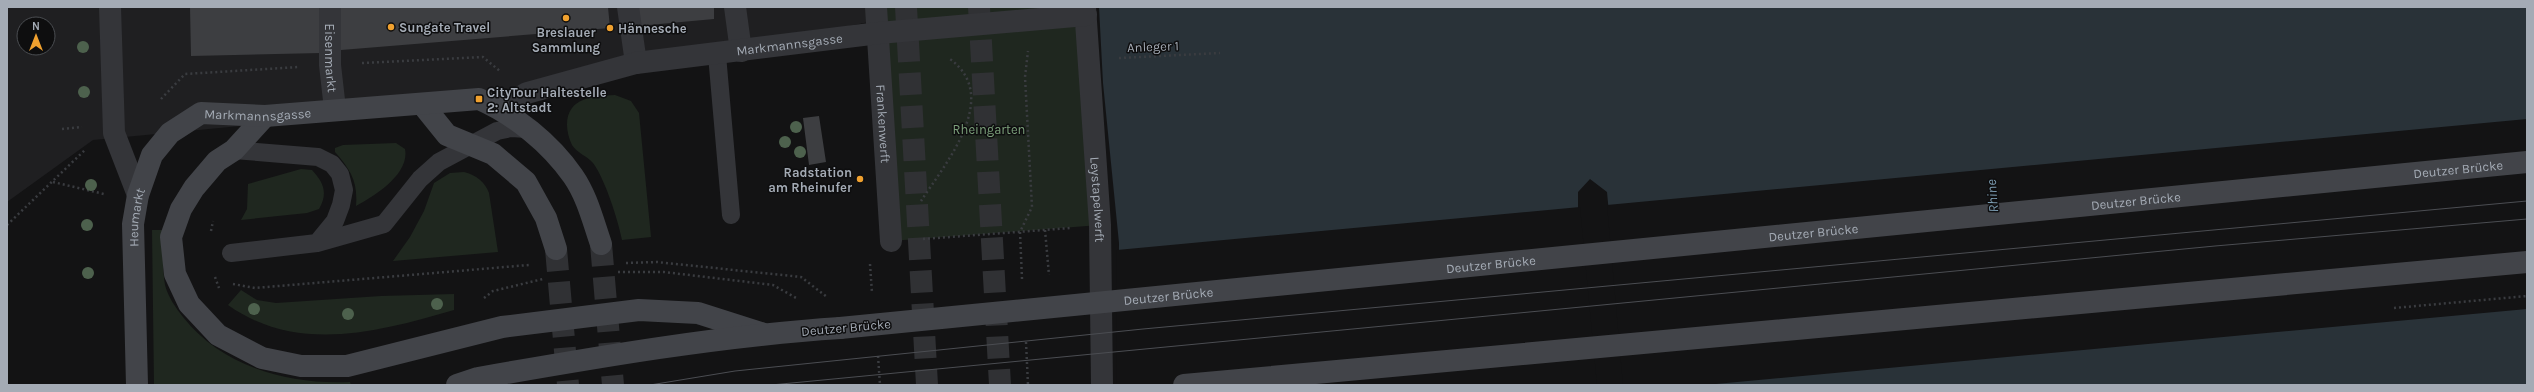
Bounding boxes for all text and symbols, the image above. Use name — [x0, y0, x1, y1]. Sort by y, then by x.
marker: Breslauer Sammlung — [561, 13, 571, 23]
north arrow — [16, 16, 56, 56]
text: N — [32, 20, 40, 33]
place label: Sungate Travel — [399, 20, 490, 35]
place label: Hännesche — [618, 21, 687, 36]
marker: Sungate Travel — [386, 22, 396, 32]
marker: Hännesche — [605, 23, 615, 33]
street label: Eisenmarkt — [322, 24, 340, 93]
place label: Breslauer Sammlung — [532, 25, 601, 55]
street label: Markmannsgasse — [735, 31, 844, 59]
street label: Anleger 1 — [1127, 38, 1179, 55]
street label: Frankenwerft — [873, 84, 893, 164]
place label: CityTour Haltestelle 2: Altstadt — [487, 85, 607, 115]
marker: CityTour Haltestelle 2: Altstadt — [474, 94, 484, 104]
street label: Markmannsgasse — [204, 105, 312, 124]
park label: Rheingarten — [953, 122, 1025, 137]
street label: Leystapelwerft — [1087, 156, 1107, 243]
street label: Deutzer Brücke — [2413, 157, 2504, 181]
place label: Radstation am Rheinufer — [768, 165, 853, 195]
marker: Radstation am Rheinufer — [855, 174, 865, 184]
water label: Rhine — [1983, 178, 2002, 213]
street label: Heumarkt — [126, 186, 148, 247]
street label: Deutzer Brücke — [2090, 189, 2182, 213]
street label: Deutzer Brücke — [1768, 221, 1859, 245]
street label: Deutzer Brücke — [1445, 253, 1537, 276]
street label: Deutzer Brücke — [1123, 284, 1214, 308]
street label: Deutzer Brücke — [801, 316, 892, 339]

